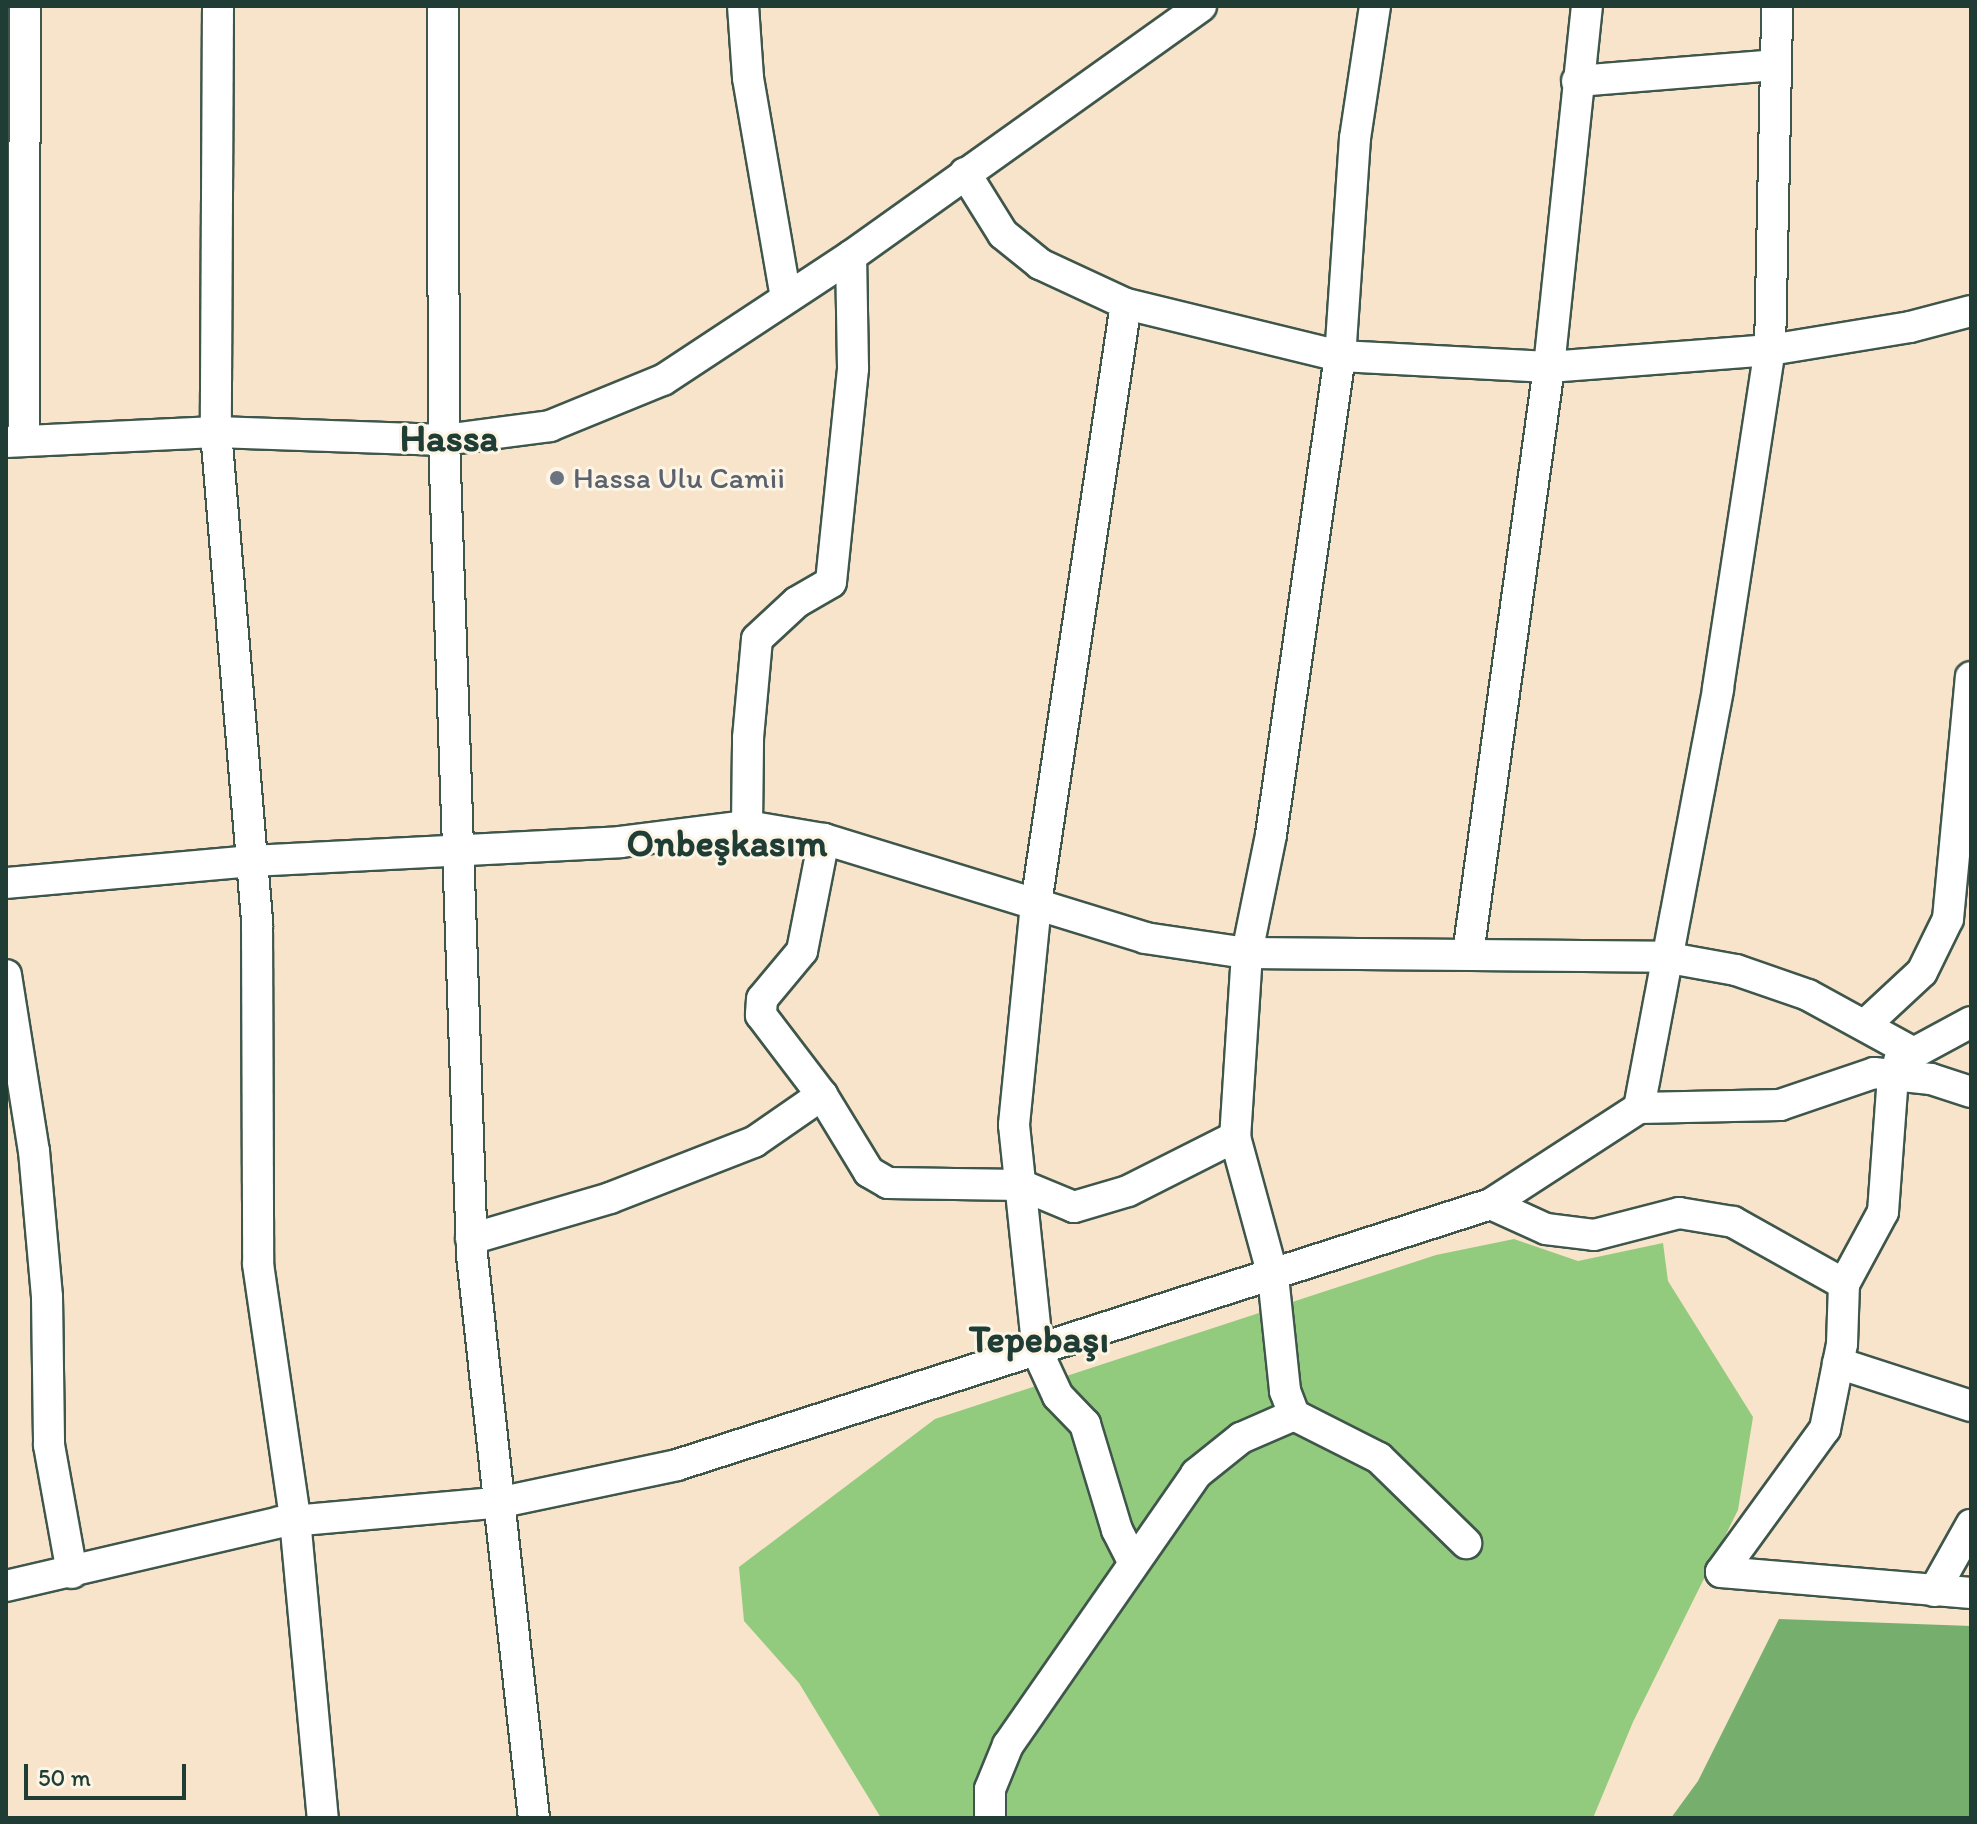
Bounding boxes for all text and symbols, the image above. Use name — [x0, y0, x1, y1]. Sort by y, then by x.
district label: Hassa — [400, 416, 498, 462]
place label: Hassa Ulu Camii — [573, 460, 785, 496]
marker: Hassa Ulu Camii — [548, 469, 566, 487]
district label: Onbeşkasım — [627, 821, 827, 867]
district label: Tepebaşı — [969, 1317, 1109, 1363]
scale bar — [28, 1748, 190, 1798]
text: 50 m — [38, 1763, 91, 1792]

